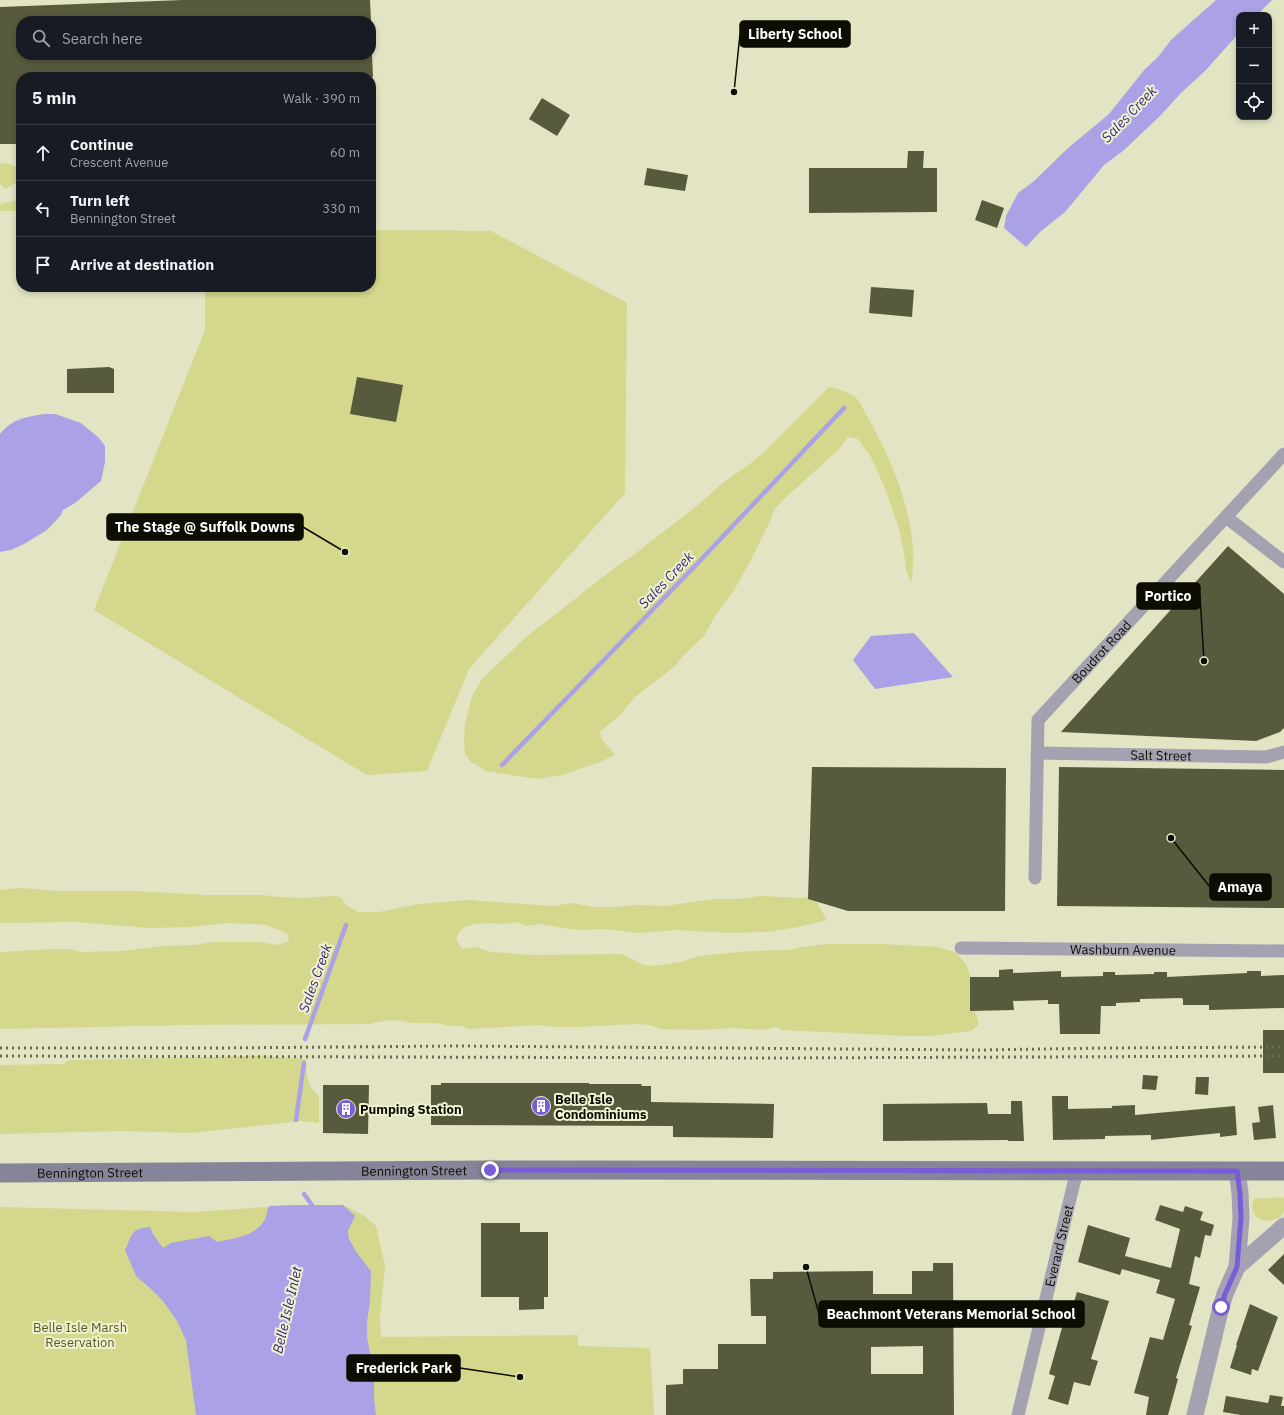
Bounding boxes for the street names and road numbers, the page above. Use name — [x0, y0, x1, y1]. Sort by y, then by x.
street label: Boudrot Road — [1068, 617, 1135, 687]
street label: Salt Street — [1130, 746, 1192, 764]
street label: Washburn Avenue — [1070, 941, 1176, 958]
street label: Bennington Street — [361, 1162, 467, 1179]
street label: Bennington Street — [37, 1164, 143, 1181]
street label: Everard Street — [1041, 1203, 1077, 1289]

